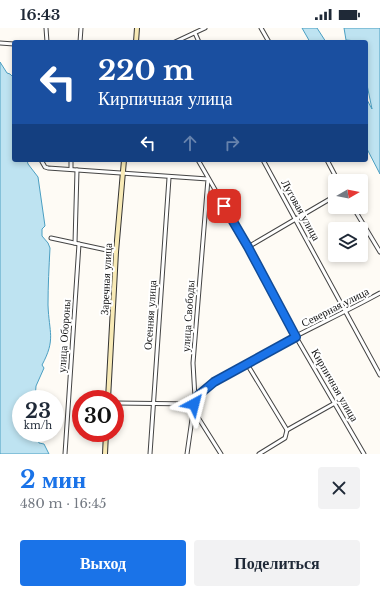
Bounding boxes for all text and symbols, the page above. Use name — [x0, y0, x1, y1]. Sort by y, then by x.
text: 16:43 — [20, 5, 60, 24]
text: 220 m — [98, 53, 194, 88]
icon: left — [32, 56, 84, 108]
text: Кирпичная улица — [98, 88, 232, 110]
icon: left — [137, 132, 159, 154]
icon: ahead — [179, 132, 201, 154]
icon: right — [221, 132, 243, 154]
north arrow — [328, 174, 368, 214]
map controls — [328, 174, 368, 262]
street label: Луговая улица — [278, 177, 324, 243]
pin — [207, 189, 241, 223]
icon: arrive — [213, 195, 235, 217]
button: layers — [328, 222, 368, 262]
street label: Заречная улица — [97, 242, 115, 315]
street label: Осенняя улица — [141, 279, 159, 350]
street label: улица Свободы — [179, 279, 198, 352]
street label: Северная улица — [299, 284, 371, 330]
street label: улица Обороны — [54, 298, 74, 373]
street label: Кирпичная улица — [308, 346, 362, 424]
position arrow — [173, 383, 215, 425]
speed limit sign: 30 — [72, 390, 124, 442]
text: 23 — [25, 399, 51, 423]
text: km/h — [24, 419, 52, 432]
text: 2 мин — [20, 465, 86, 494]
button: close — [318, 467, 360, 509]
text: 480 m · 16:45 — [20, 495, 106, 512]
button: Выход — [20, 540, 186, 586]
button: Поделиться — [194, 540, 360, 586]

